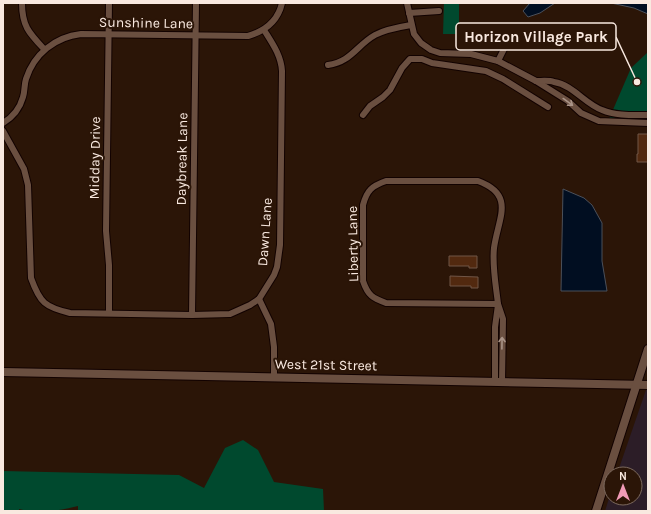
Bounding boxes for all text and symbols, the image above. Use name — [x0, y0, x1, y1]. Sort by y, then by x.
street label: Sunshine Lane — [99, 14, 193, 32]
callout: Horizon Village Park — [456, 23, 616, 50]
text: Horizon Village Park — [464, 28, 608, 46]
one-way arrow — [563, 98, 574, 106]
street label: Daybreak Lane — [173, 112, 191, 206]
street label: Midday Drive — [86, 116, 104, 200]
street label: Dawn Lane — [254, 197, 276, 267]
street label: Liberty Lane — [344, 206, 362, 282]
one-way arrow — [499, 337, 506, 350]
street label: West 21st Street — [275, 356, 377, 374]
north arrow — [603, 466, 643, 506]
text: N — [619, 470, 627, 483]

